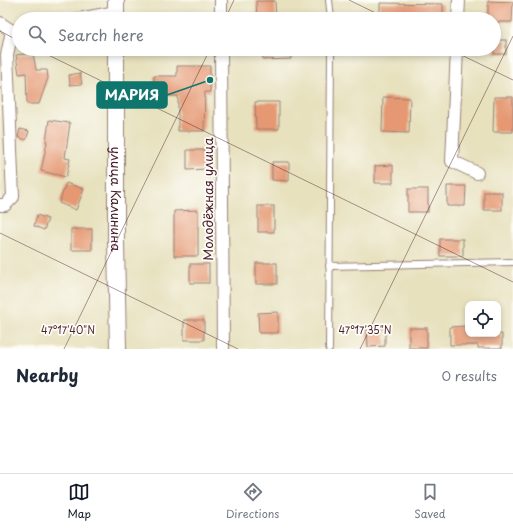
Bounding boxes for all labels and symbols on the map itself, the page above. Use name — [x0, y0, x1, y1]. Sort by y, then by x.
callout: МАРИЯ — [97, 82, 167, 108]
text: МАРИЯ — [105, 84, 159, 105]
street label: Молодёжная улица — [198, 137, 217, 261]
street label: улица Калинина — [107, 146, 126, 253]
text: 47°17'40"N — [41, 322, 95, 337]
text: 47°17'35"N — [338, 322, 392, 337]

